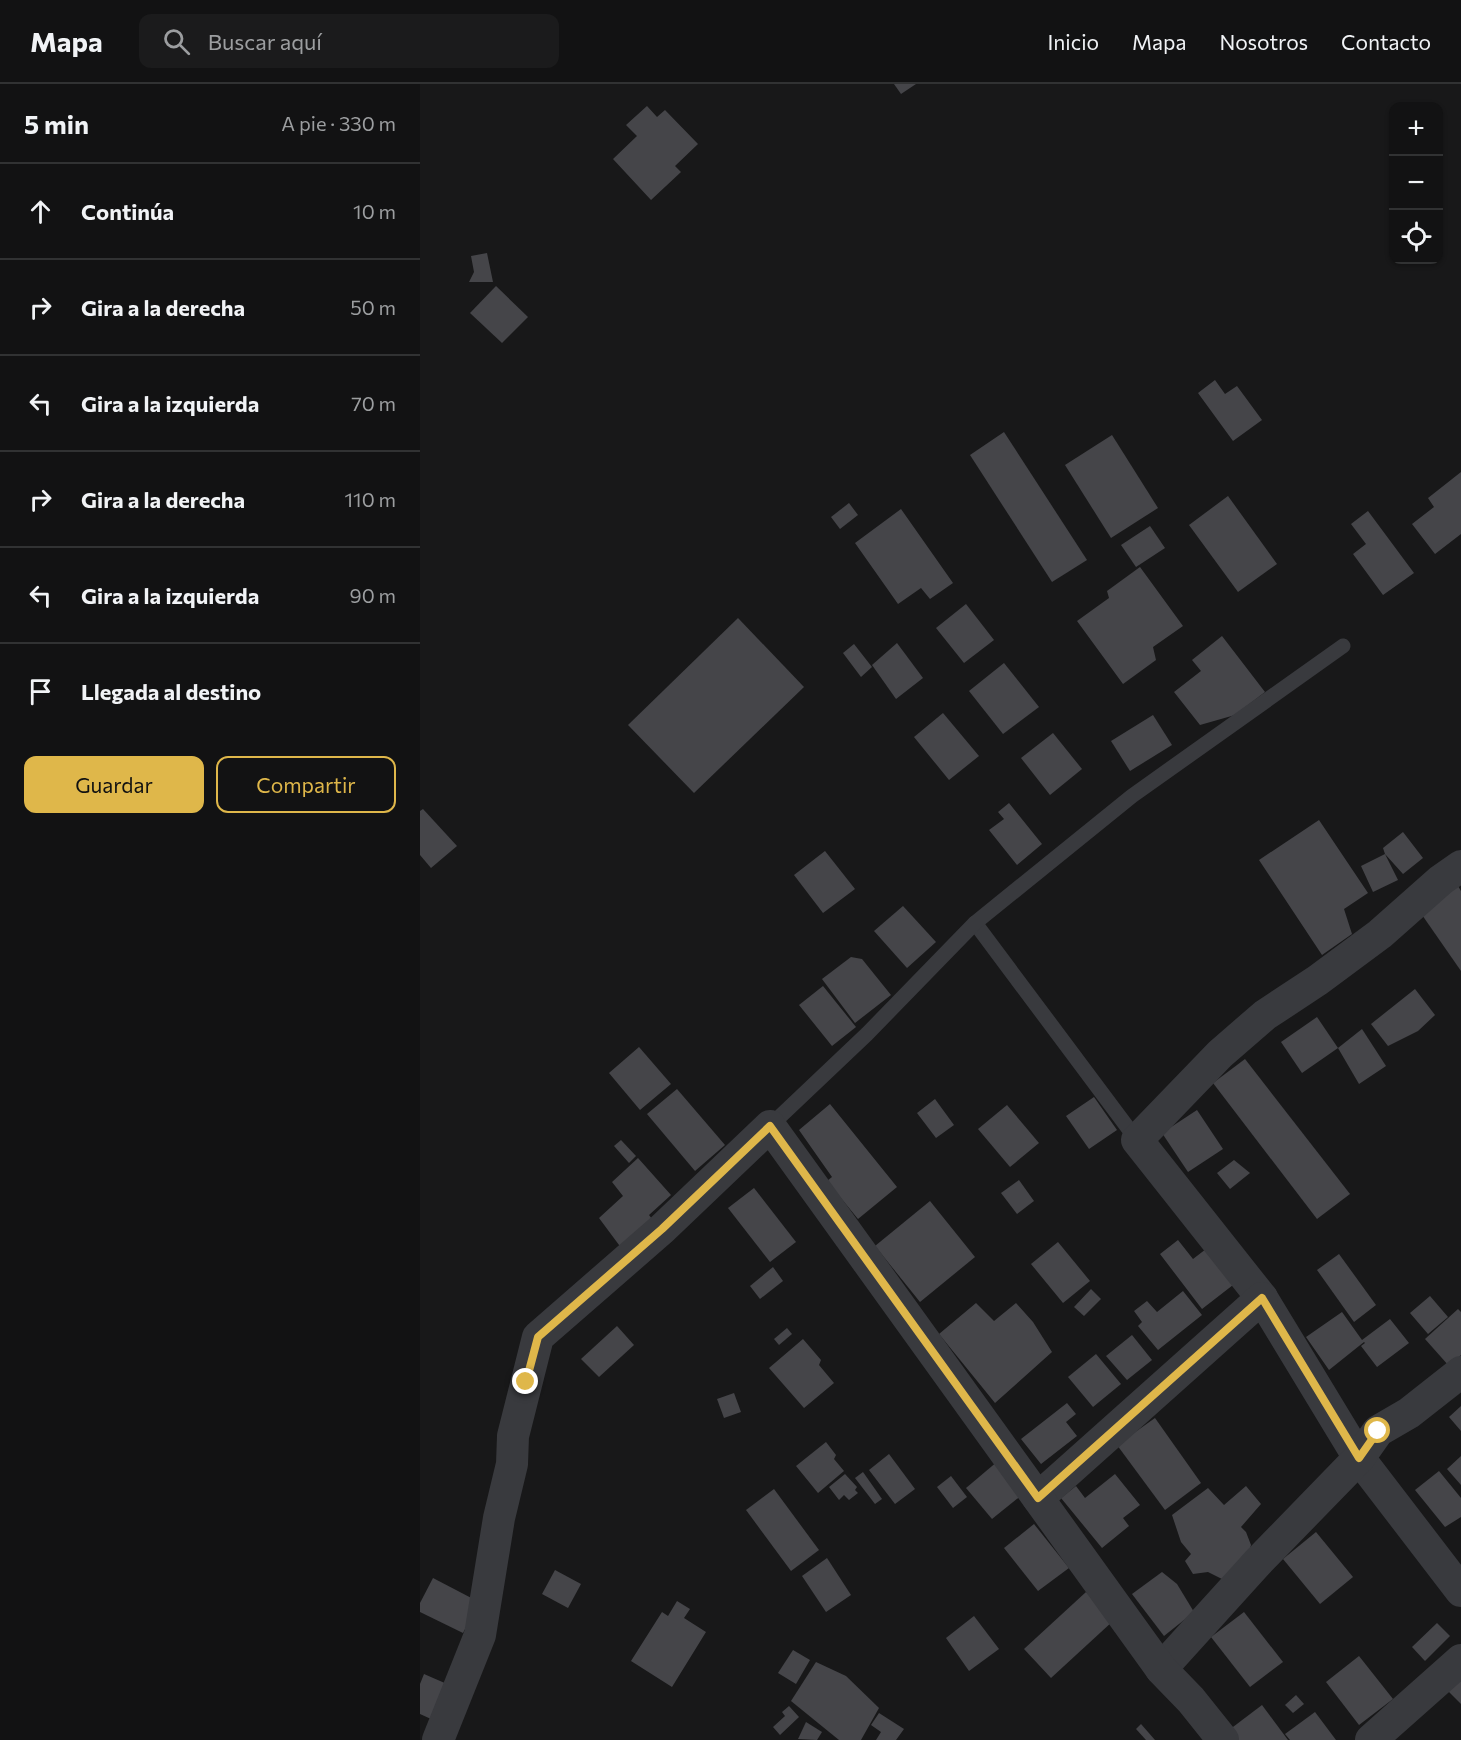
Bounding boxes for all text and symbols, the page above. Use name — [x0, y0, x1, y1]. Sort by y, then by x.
search box — [139, 14, 559, 68]
text: Mapa — [30, 24, 103, 58]
icon: search — [160, 25, 193, 58]
text: Buscar aquí — [208, 28, 322, 55]
text: Inicio — [1047, 29, 1099, 54]
text: Mapa — [1132, 29, 1186, 54]
text: Nosotros — [1219, 29, 1308, 54]
text: Contacto — [1341, 29, 1431, 54]
map controls — [1389, 102, 1443, 264]
button: + — [1389, 102, 1443, 156]
text: 5 min — [24, 108, 89, 139]
text: A pie · 330 m — [281, 111, 396, 135]
button: − — [1389, 156, 1443, 210]
icon: ahead — [24, 195, 57, 228]
text: Continúa — [81, 198, 174, 225]
text: 10 m — [353, 199, 396, 223]
button: locate — [1389, 210, 1443, 264]
icon: right — [24, 291, 57, 324]
text: Gira a la derecha — [81, 294, 245, 321]
text: 50 m — [350, 295, 396, 319]
icon: left — [24, 387, 57, 420]
text: Gira a la izquierda — [81, 390, 259, 417]
text: 70 m — [351, 391, 396, 415]
icon: right — [24, 483, 57, 516]
text: Gira a la derecha — [81, 486, 245, 513]
text: 110 m — [345, 487, 396, 511]
icon: left — [24, 579, 57, 612]
text: Gira a la izquierda — [81, 582, 259, 609]
text: 90 m — [350, 583, 396, 607]
icon: arrive — [24, 675, 57, 708]
text: Llegada al destino — [81, 678, 261, 705]
button: Guardar — [24, 756, 204, 813]
button: Compartir — [216, 756, 396, 813]
route end — [512, 1368, 538, 1394]
route start — [1364, 1417, 1390, 1443]

